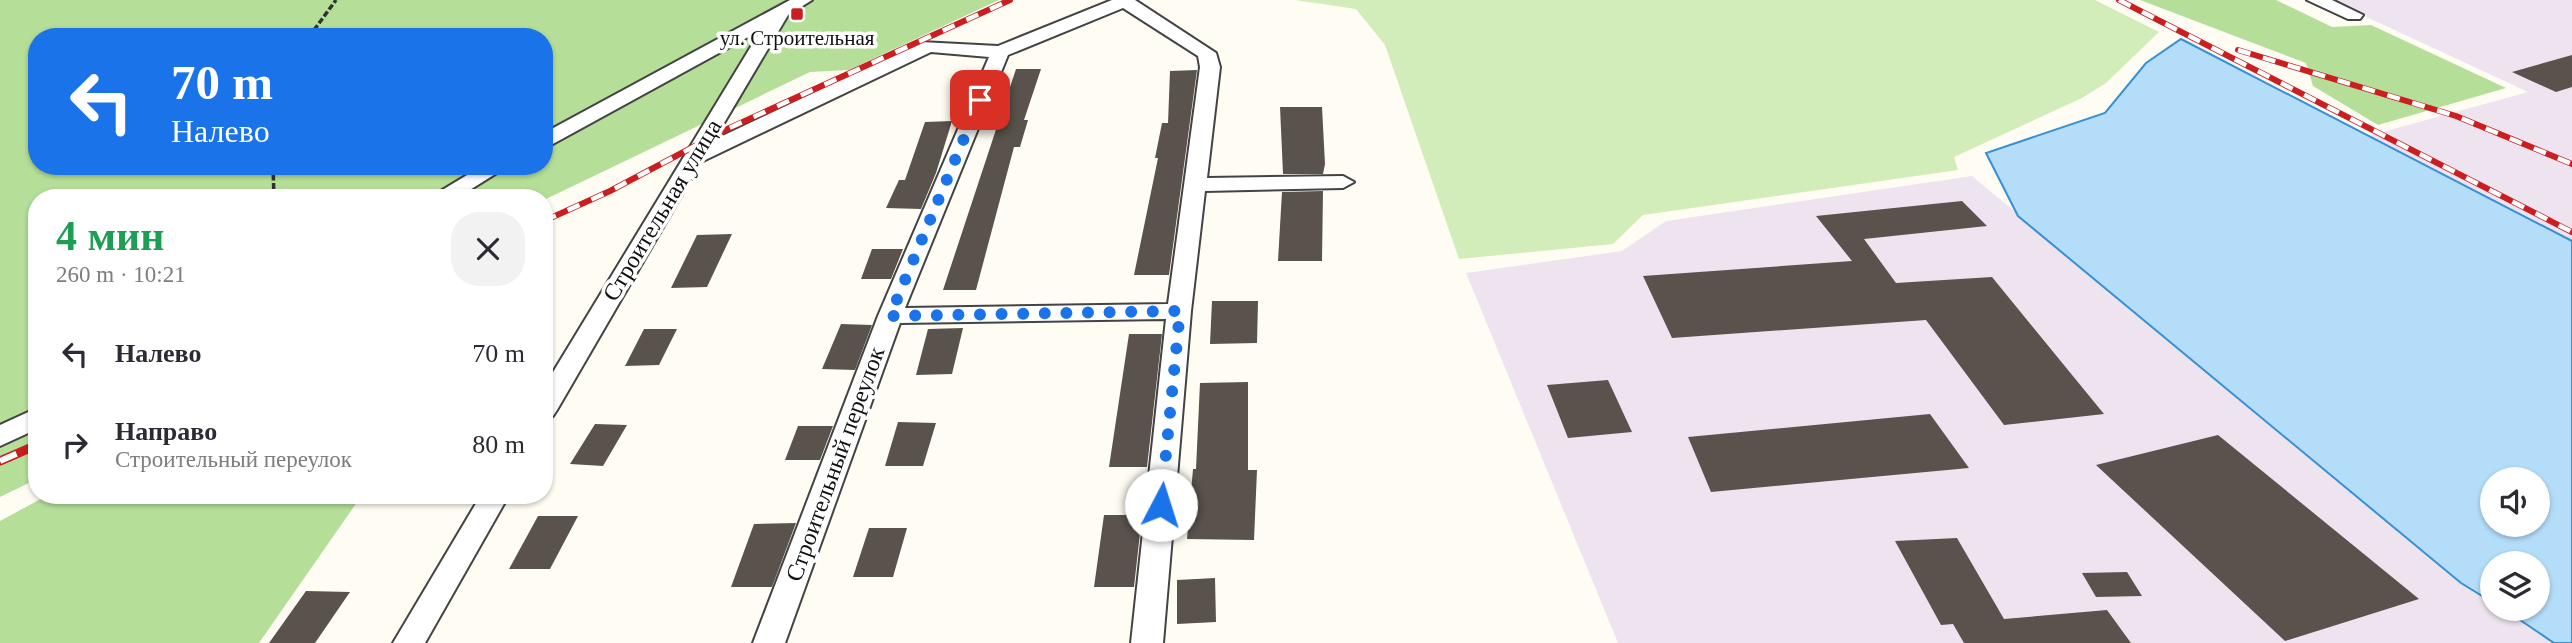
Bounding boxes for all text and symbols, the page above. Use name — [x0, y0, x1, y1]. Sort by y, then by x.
marker: ул. Строительная — [789, 6, 805, 22]
place label: ул. Строительная — [720, 26, 875, 50]
text: 70 m — [171, 55, 273, 110]
icon: left — [56, 56, 147, 147]
pin — [950, 70, 1010, 130]
icon: arrive — [961, 81, 999, 119]
text: Налево — [171, 113, 270, 149]
street label: Строительная улица — [598, 114, 727, 305]
button: close — [451, 212, 525, 286]
text: 4 мин — [56, 213, 165, 259]
text: 260 m · 10:21 — [56, 262, 186, 287]
icon: left — [56, 335, 94, 373]
text: Налево — [115, 339, 201, 368]
text: 70 m — [472, 339, 525, 368]
street label: Строительный переулок — [780, 343, 890, 585]
text: Направо — [115, 417, 217, 446]
icon: right — [56, 426, 94, 464]
text: 80 m — [472, 430, 525, 459]
text: Строительный переулок — [115, 447, 352, 472]
map controls — [2480, 467, 2550, 621]
button: sound — [2480, 467, 2550, 537]
position arrow — [1124, 468, 1198, 542]
button: layers — [2480, 551, 2550, 621]

